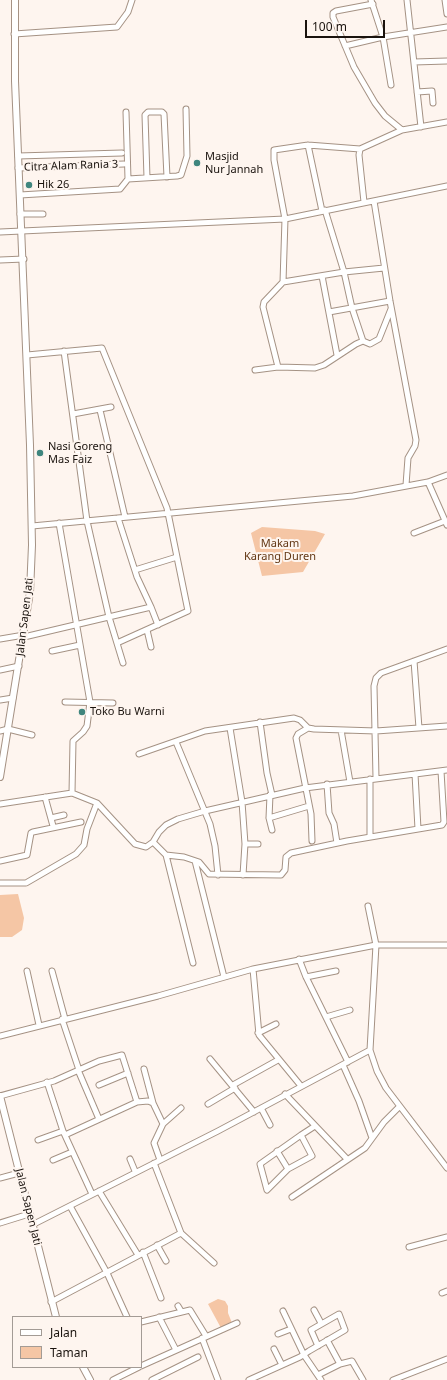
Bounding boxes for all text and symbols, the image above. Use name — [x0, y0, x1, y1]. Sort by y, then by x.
scale bar — [307, 12, 387, 38]
text: 100 m — [312, 18, 347, 35]
place label: Masjid Nur Jannah — [205, 150, 263, 176]
street label: Citra Alam Rania 3 — [24, 158, 118, 174]
marker: Masjid Nur Jannah — [192, 158, 202, 168]
place label: Hik 26 — [37, 178, 69, 192]
marker: Hik 26 — [24, 180, 34, 190]
place label: Nasi Goreng Mas Faiz — [48, 440, 112, 466]
marker: Nasi Goreng Mas Faiz — [35, 448, 45, 458]
park label: Makam Karang Duren — [244, 537, 316, 563]
street label: Jalan Sapen Jati — [14, 577, 36, 657]
place label: Toko Bu Warni — [90, 705, 165, 719]
marker: Toko Bu Warni — [77, 707, 87, 717]
street label: Jalan Sapen Jati — [12, 1167, 44, 1247]
legend — [12, 1316, 142, 1368]
text: Jalan — [50, 1324, 77, 1341]
text: Taman — [50, 1344, 88, 1361]

